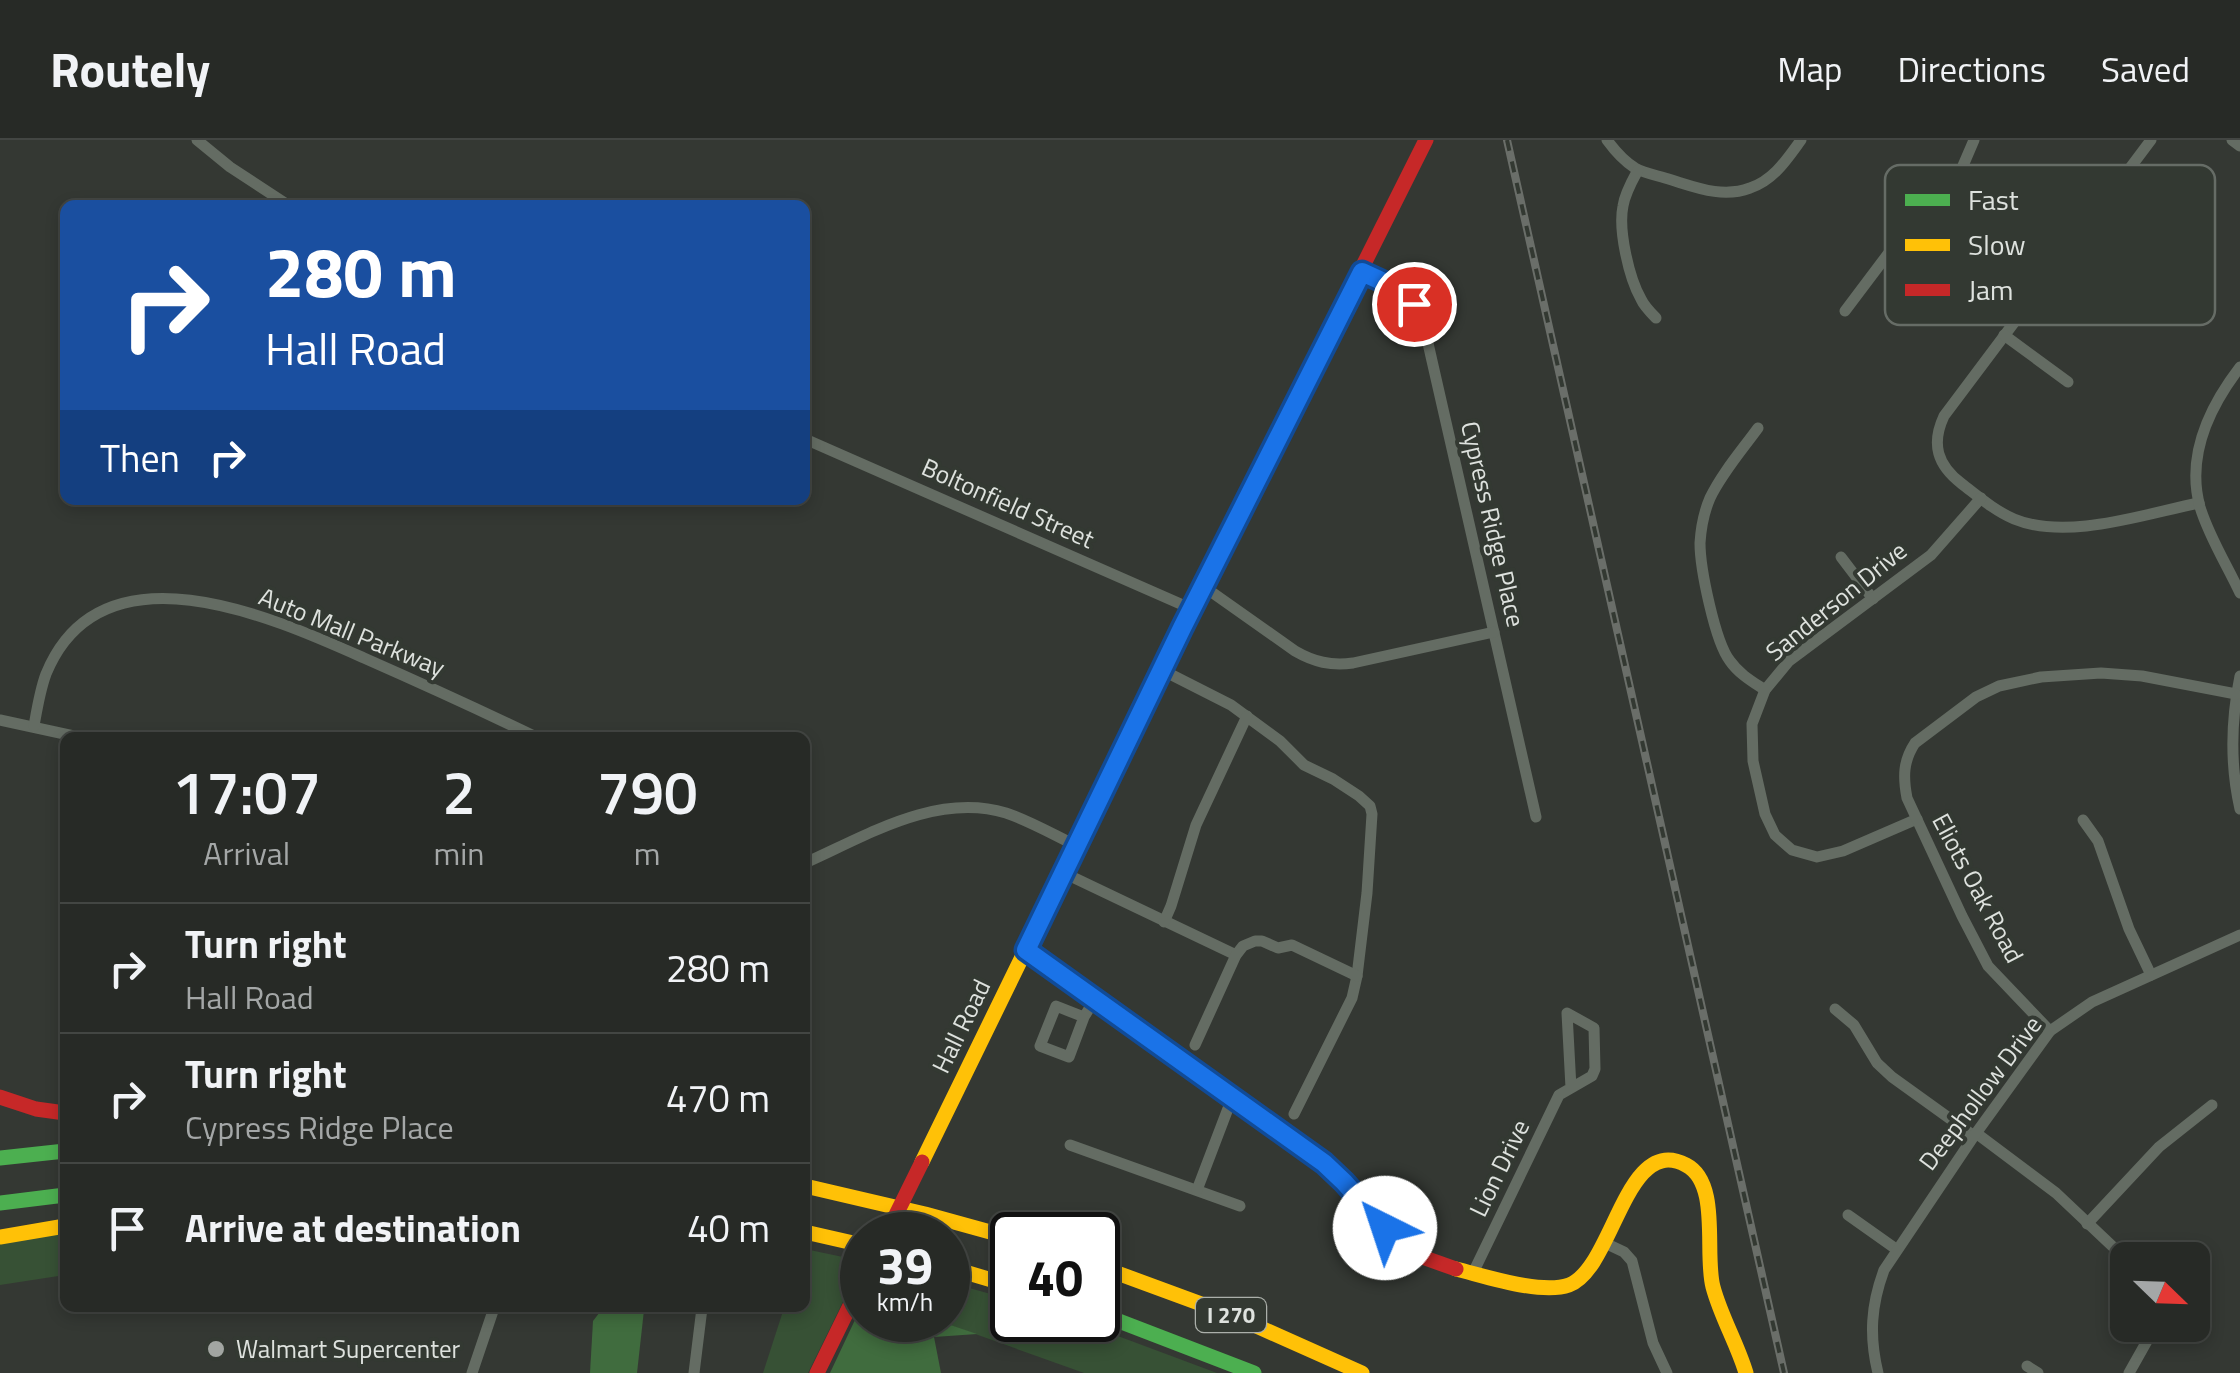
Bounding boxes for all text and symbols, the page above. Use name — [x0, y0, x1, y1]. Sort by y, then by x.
text: Routely — [50, 33, 210, 106]
text: Map — [1777, 42, 1843, 96]
text: Directions — [1898, 42, 2046, 96]
text: Saved — [2101, 42, 2190, 96]
legend — [1885, 165, 2215, 325]
text: Fast — [1968, 178, 2019, 221]
text: 280 m — [265, 218, 457, 324]
text: Slow — [1968, 223, 2026, 266]
icon: right — [100, 240, 230, 370]
pin — [1372, 262, 1457, 347]
text: Jam — [1968, 268, 2014, 311]
icon: arrive — [1387, 277, 1442, 332]
text: Hall Road — [265, 314, 446, 382]
street label: Cypress Ridge Place — [1451, 418, 1535, 630]
text: Then — [100, 429, 180, 487]
icon: right — [200, 430, 255, 485]
street label: Boltonfield Street — [916, 448, 1100, 558]
street label: Sanderson Drive — [1757, 532, 1915, 670]
street label: Auto Mall Parkway — [253, 577, 451, 687]
text: 17:07 — [172, 746, 321, 837]
text: 2 — [442, 746, 476, 837]
text: 790 — [597, 746, 698, 837]
street label: Eliots Oak Road — [1923, 806, 2033, 970]
text: Arrival — [203, 829, 290, 877]
text: min — [433, 829, 484, 877]
text: m — [634, 829, 661, 877]
text: Turn right — [185, 915, 347, 973]
text: 280 m — [666, 939, 770, 997]
icon: right — [100, 941, 155, 996]
street label: Hall Road — [922, 972, 1000, 1080]
text: Hall Road — [185, 973, 314, 1021]
street label: Deephollow Drive — [1909, 1008, 2051, 1178]
text: Turn right — [185, 1045, 347, 1103]
text: 470 m — [666, 1069, 770, 1127]
icon: right — [100, 1071, 155, 1126]
text: Cypress Ridge Place — [185, 1103, 454, 1151]
street label: Lion Drive — [1459, 1113, 1539, 1223]
position arrow — [1333, 1176, 1437, 1280]
text: Arrive at destination — [185, 1199, 521, 1257]
text: 40 m — [687, 1199, 770, 1257]
icon: arrive — [100, 1201, 155, 1256]
speed limit sign: 40 — [990, 1212, 1120, 1342]
text: 39 — [877, 1227, 933, 1303]
north arrow — [2110, 1242, 2210, 1342]
map controls — [2110, 1242, 2210, 1342]
text: km/h — [877, 1283, 933, 1321]
road number: I 270 — [1196, 1298, 1266, 1332]
place label: Walmart Supercenter — [236, 1330, 461, 1368]
marker: Walmart Supercenter — [205, 1338, 227, 1360]

